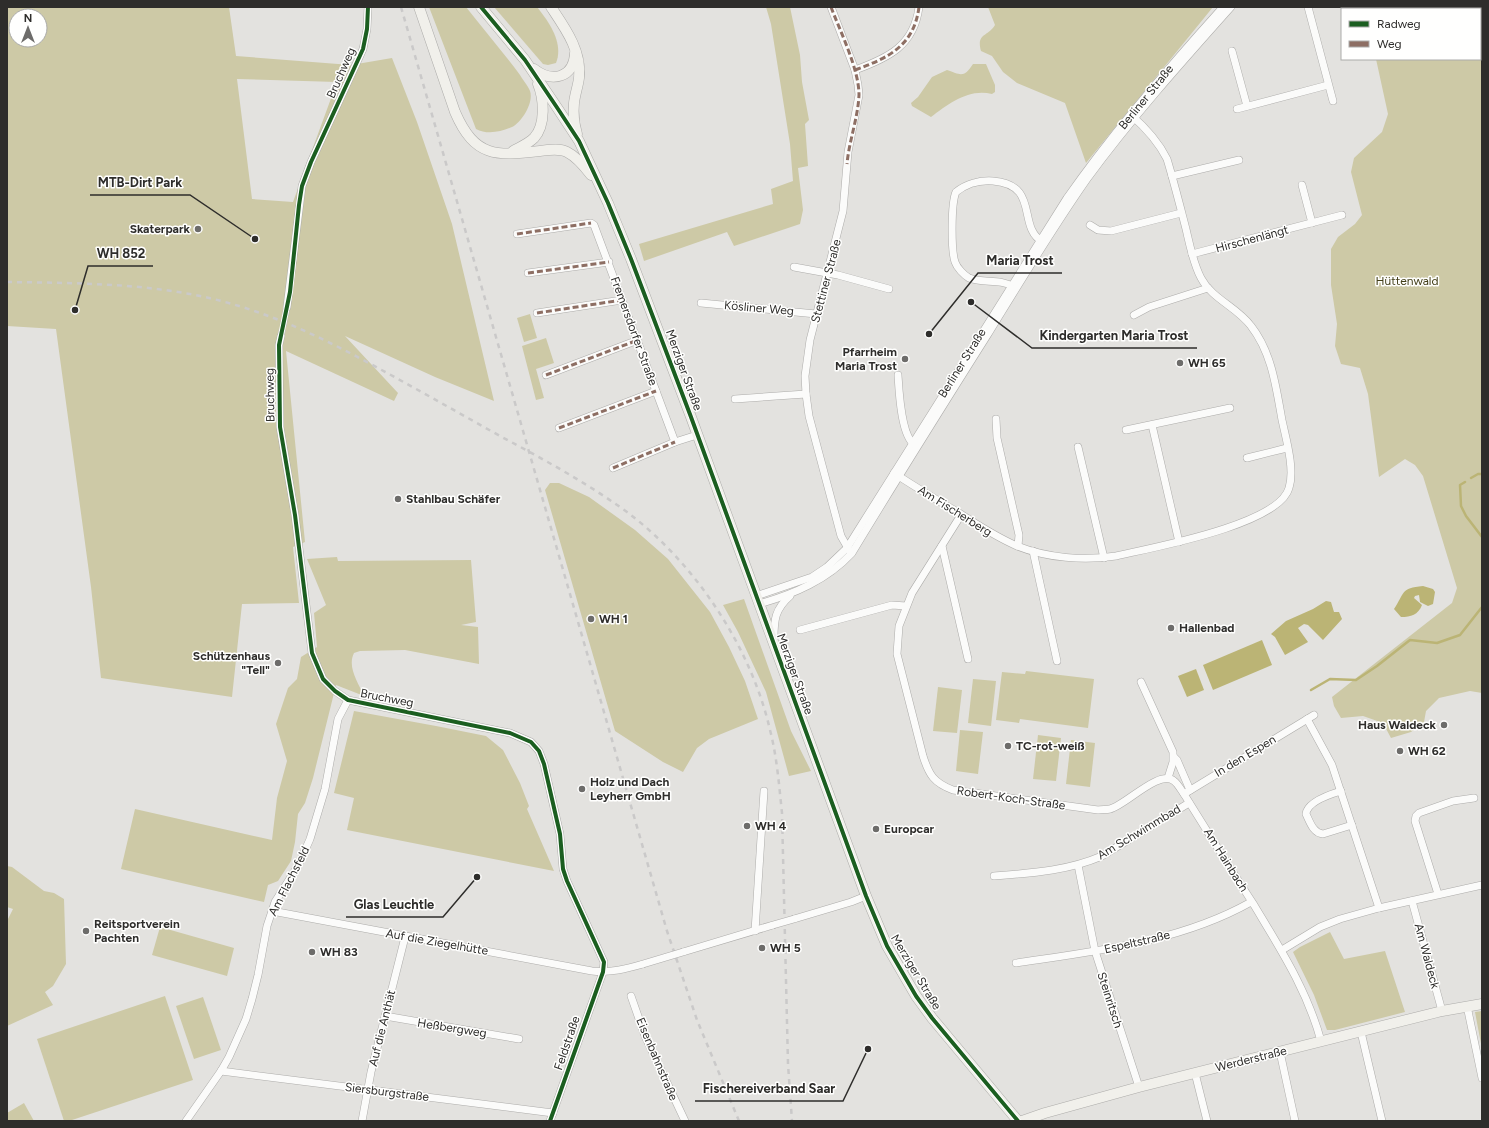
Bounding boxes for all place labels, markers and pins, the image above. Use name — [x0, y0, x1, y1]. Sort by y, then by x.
callout: MTB-Dirt Park — [90, 170, 190, 195]
place label: Skaterpark — [130, 222, 191, 236]
marker: Skaterpark — [193, 224, 203, 234]
callout: WH 852 — [88, 241, 153, 266]
callout: Maria Trost — [978, 248, 1062, 273]
callout: Kindergarten Maria Trost — [1032, 323, 1197, 348]
place label: Pfarrheim Maria Trost — [835, 345, 897, 373]
marker: Pfarrheim Maria Trost — [900, 354, 910, 364]
place label: WH 65 — [1188, 356, 1226, 370]
marker: WH 65 — [1175, 358, 1185, 368]
place label: Stahlbau Schäfer — [406, 492, 501, 506]
marker: Stahlbau Schäfer — [393, 494, 403, 504]
place label: WH 1 — [599, 612, 628, 626]
marker: WH 1 — [586, 614, 596, 624]
place label: Hallenbad — [1179, 621, 1234, 635]
marker: Hallenbad — [1166, 623, 1176, 633]
place label: Schützenhaus "Tell" — [193, 649, 270, 677]
marker: Schützenhaus "Tell" — [273, 658, 283, 668]
place label: Haus Waldeck — [1358, 718, 1437, 732]
marker: Haus Waldeck — [1439, 720, 1449, 730]
place label: TC-rot-weiß — [1016, 739, 1085, 753]
marker: TC-rot-weiß — [1003, 741, 1013, 751]
place label: WH 62 — [1408, 744, 1446, 758]
marker: WH 62 — [1395, 746, 1405, 756]
place label: Holz und Dach Leyherr GmbH — [590, 775, 671, 803]
marker: Holz und Dach Leyherr GmbH — [577, 784, 587, 794]
place label: WH 4 — [755, 819, 787, 833]
marker: WH 4 — [742, 821, 752, 831]
place label: Europcar — [884, 822, 935, 836]
marker: Europcar — [871, 824, 881, 834]
callout: Glas Leuchtle — [346, 892, 443, 917]
place label: Reitsportverein Pachten — [94, 917, 180, 945]
marker: Reitsportverein Pachten — [81, 926, 91, 936]
place label: WH 5 — [770, 941, 801, 955]
marker: WH 5 — [757, 943, 767, 953]
place label: WH 83 — [320, 945, 358, 959]
marker: WH 83 — [307, 947, 317, 957]
callout: Fischereiverband Saar — [695, 1076, 843, 1101]

